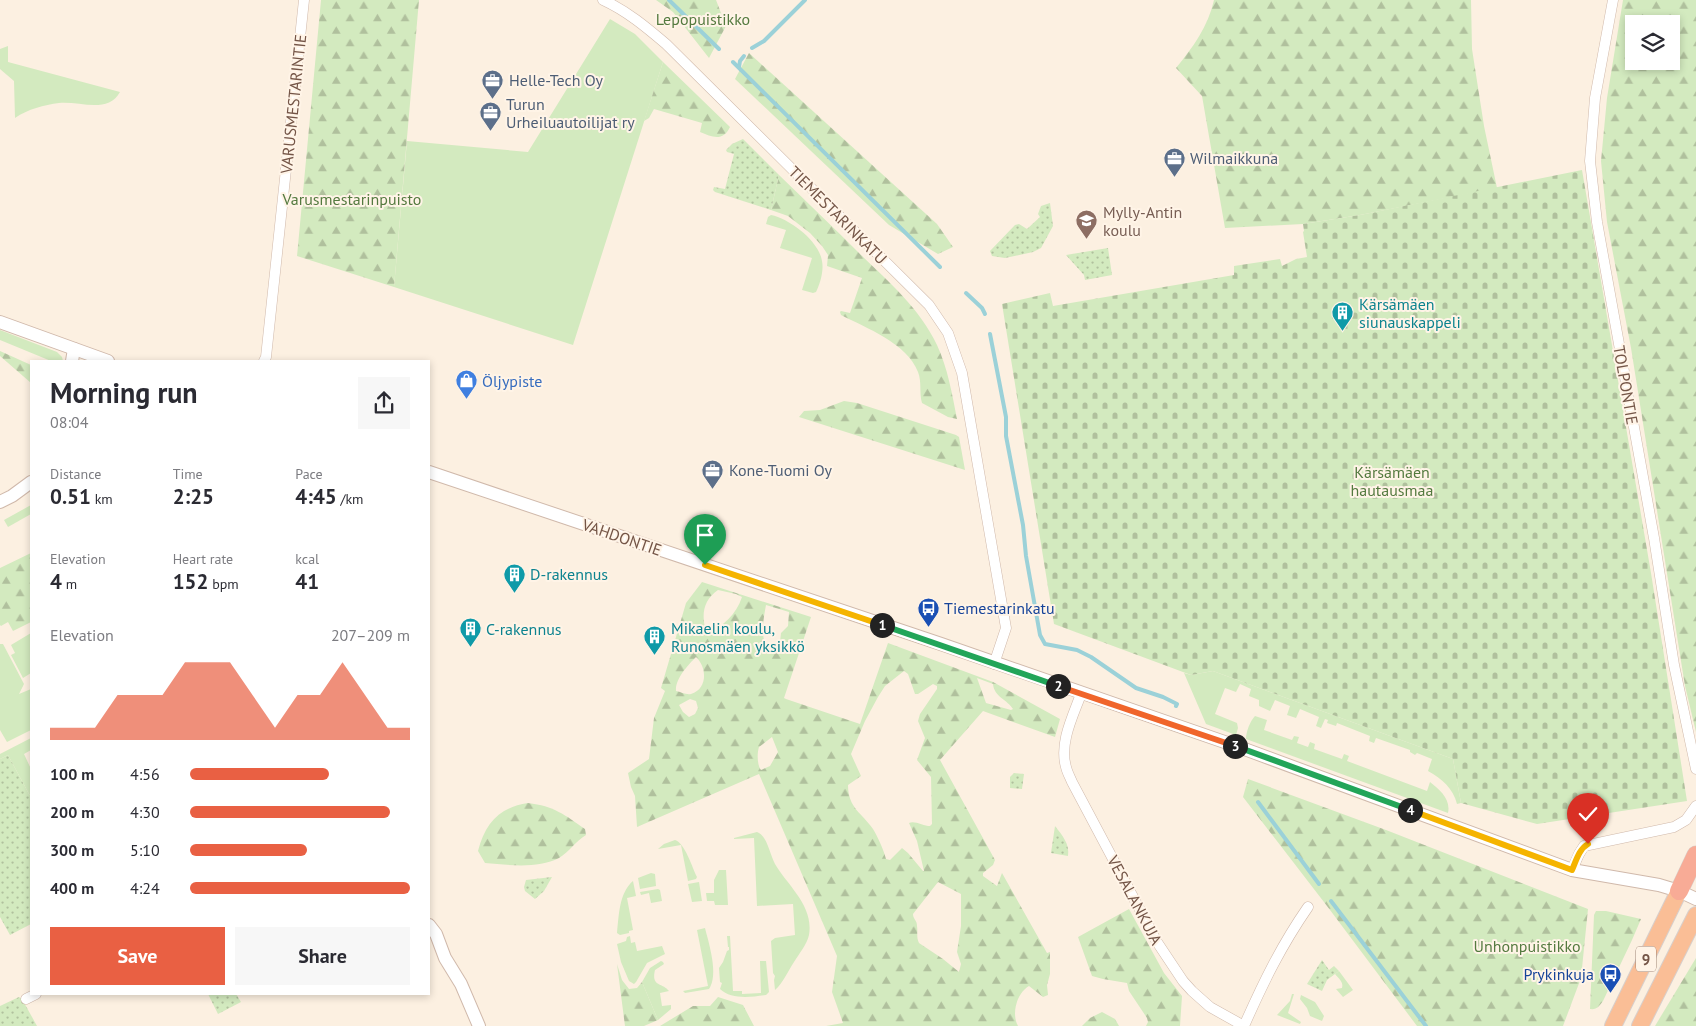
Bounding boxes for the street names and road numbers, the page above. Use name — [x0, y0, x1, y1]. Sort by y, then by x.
street label: VARUSMESTARINTIE — [276, 33, 310, 176]
street label: TIEMESTARINKATU — [785, 162, 891, 268]
street label: TOLPONTIE — [1609, 344, 1643, 426]
street label: VAHDONTIE — [579, 514, 664, 560]
street label: VESALANKUJA — [1103, 851, 1167, 949]
road number: 9 — [1636, 946, 1656, 972]

